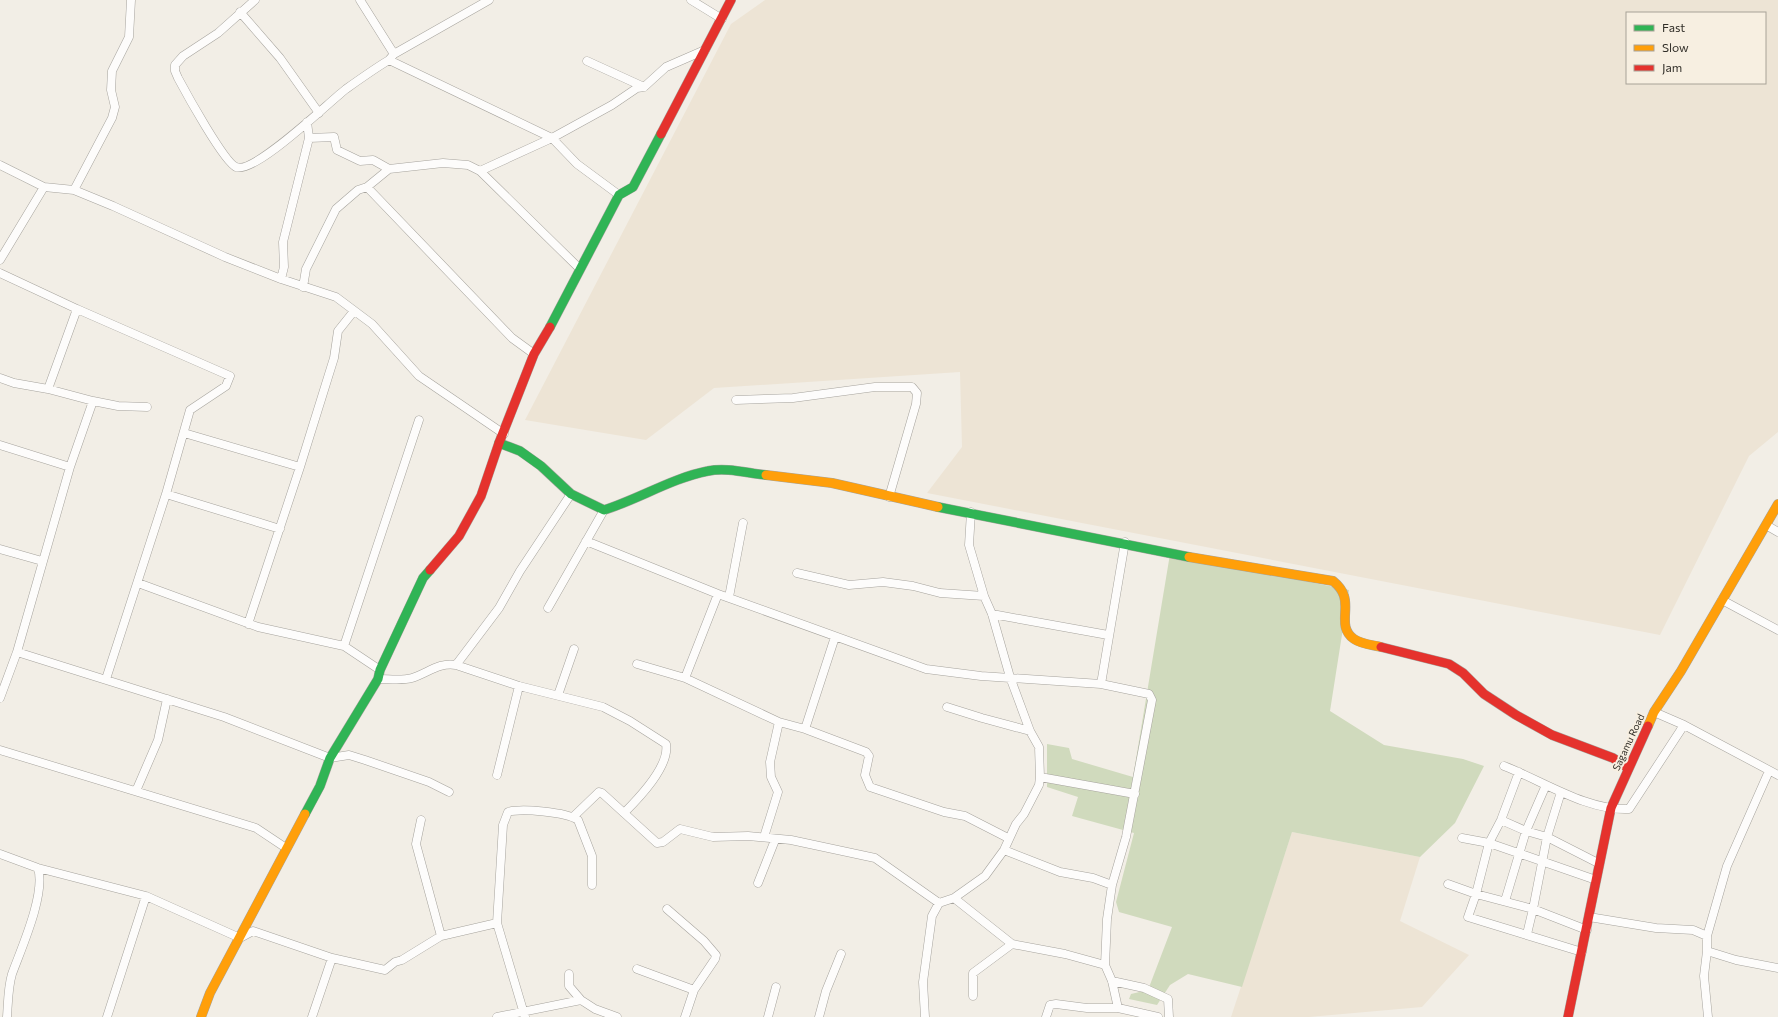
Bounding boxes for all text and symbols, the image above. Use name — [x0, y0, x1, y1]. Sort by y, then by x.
legend — [1626, 12, 1766, 84]
text: Fast — [1662, 20, 1685, 34]
text: Slow — [1662, 40, 1689, 54]
text: Jam — [1662, 60, 1682, 75]
street label: Sagamu Road — [1610, 712, 1646, 772]

